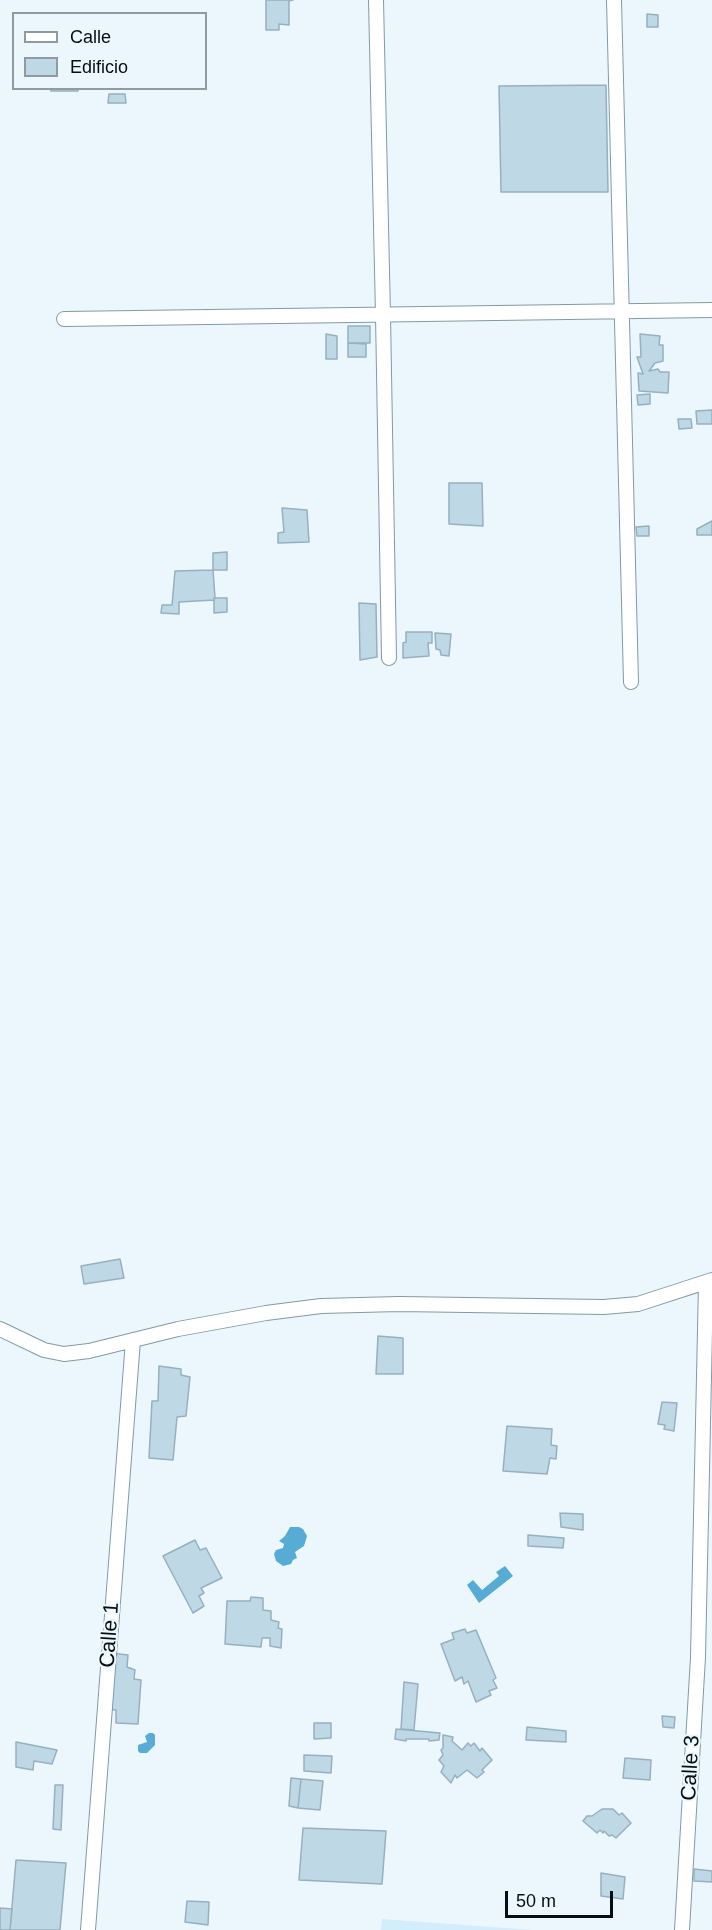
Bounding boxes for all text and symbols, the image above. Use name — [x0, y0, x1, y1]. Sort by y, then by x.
legend — [12, 12, 207, 90]
text: Calle — [70, 27, 111, 47]
text: Edificio — [70, 57, 128, 77]
street label: Calle 1 — [95, 1602, 125, 1668]
street label: Calle 3 — [677, 1735, 705, 1801]
scale bar — [508, 1879, 616, 1917]
text: 50 m — [516, 1891, 556, 1911]

